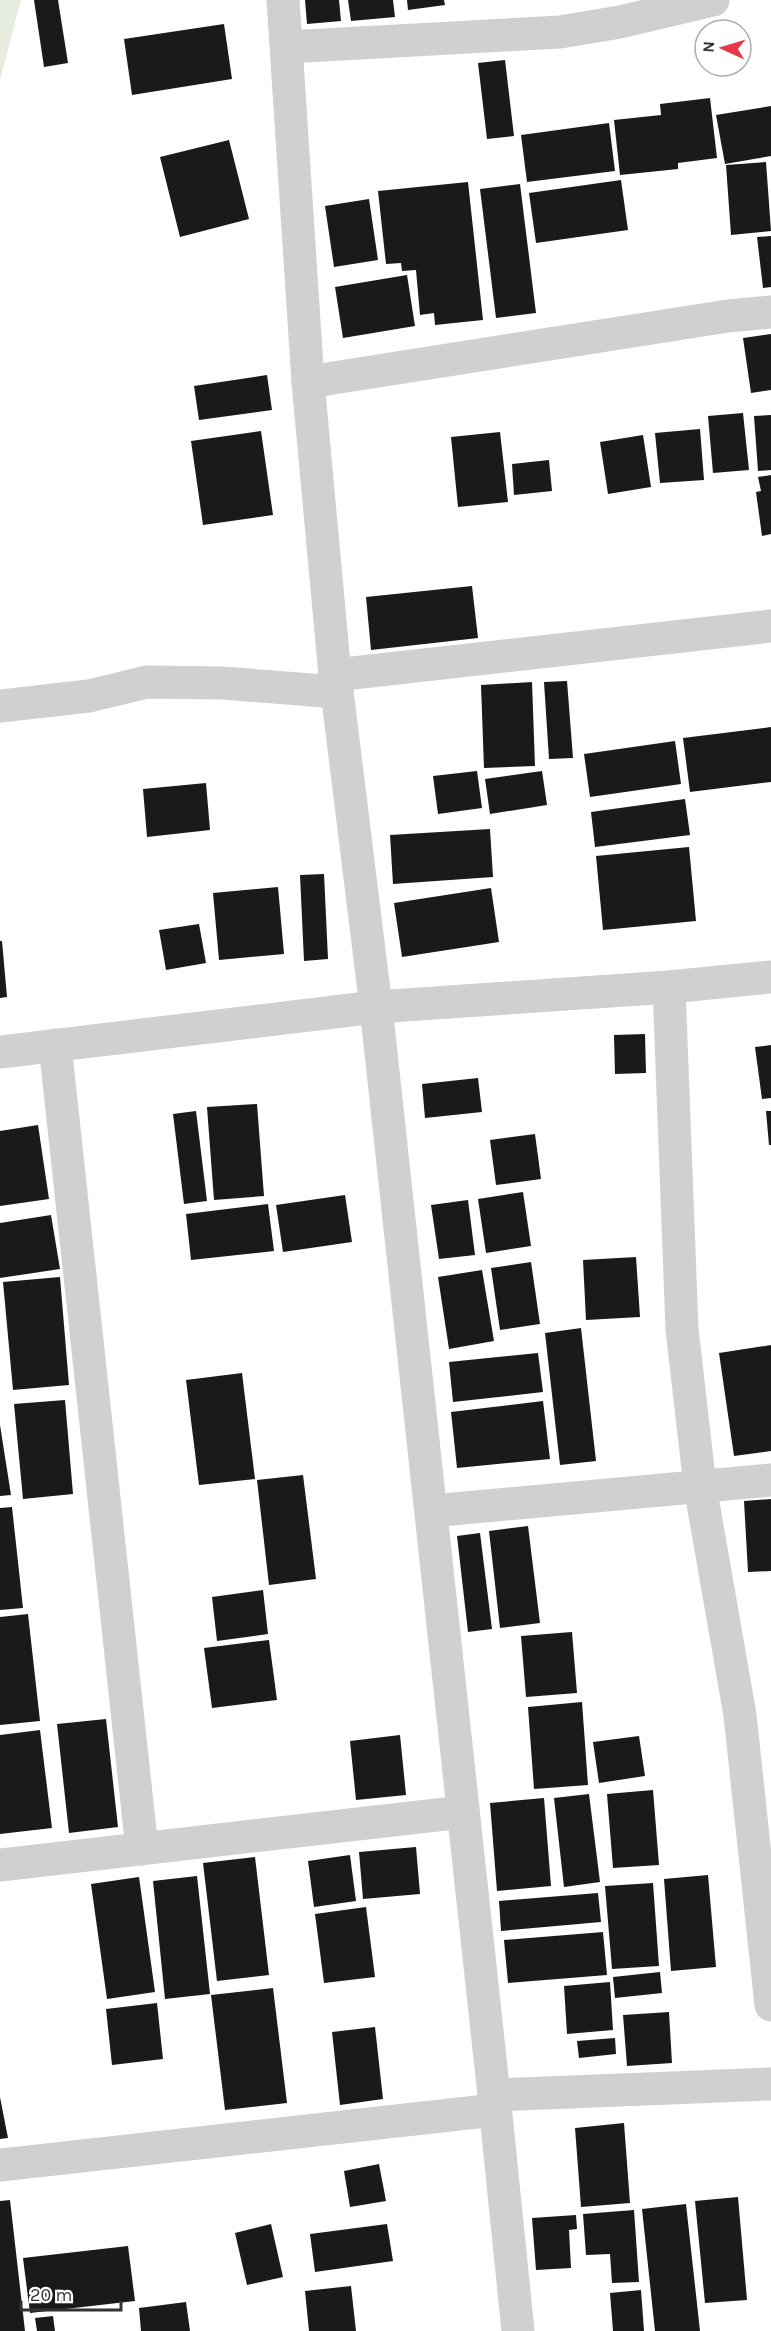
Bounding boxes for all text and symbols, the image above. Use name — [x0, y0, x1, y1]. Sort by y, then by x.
north arrow — [693, 18, 753, 78]
text: N — [699, 41, 718, 53]
scale bar — [21, 2274, 122, 2312]
text: 20 m — [30, 2284, 72, 2306]

